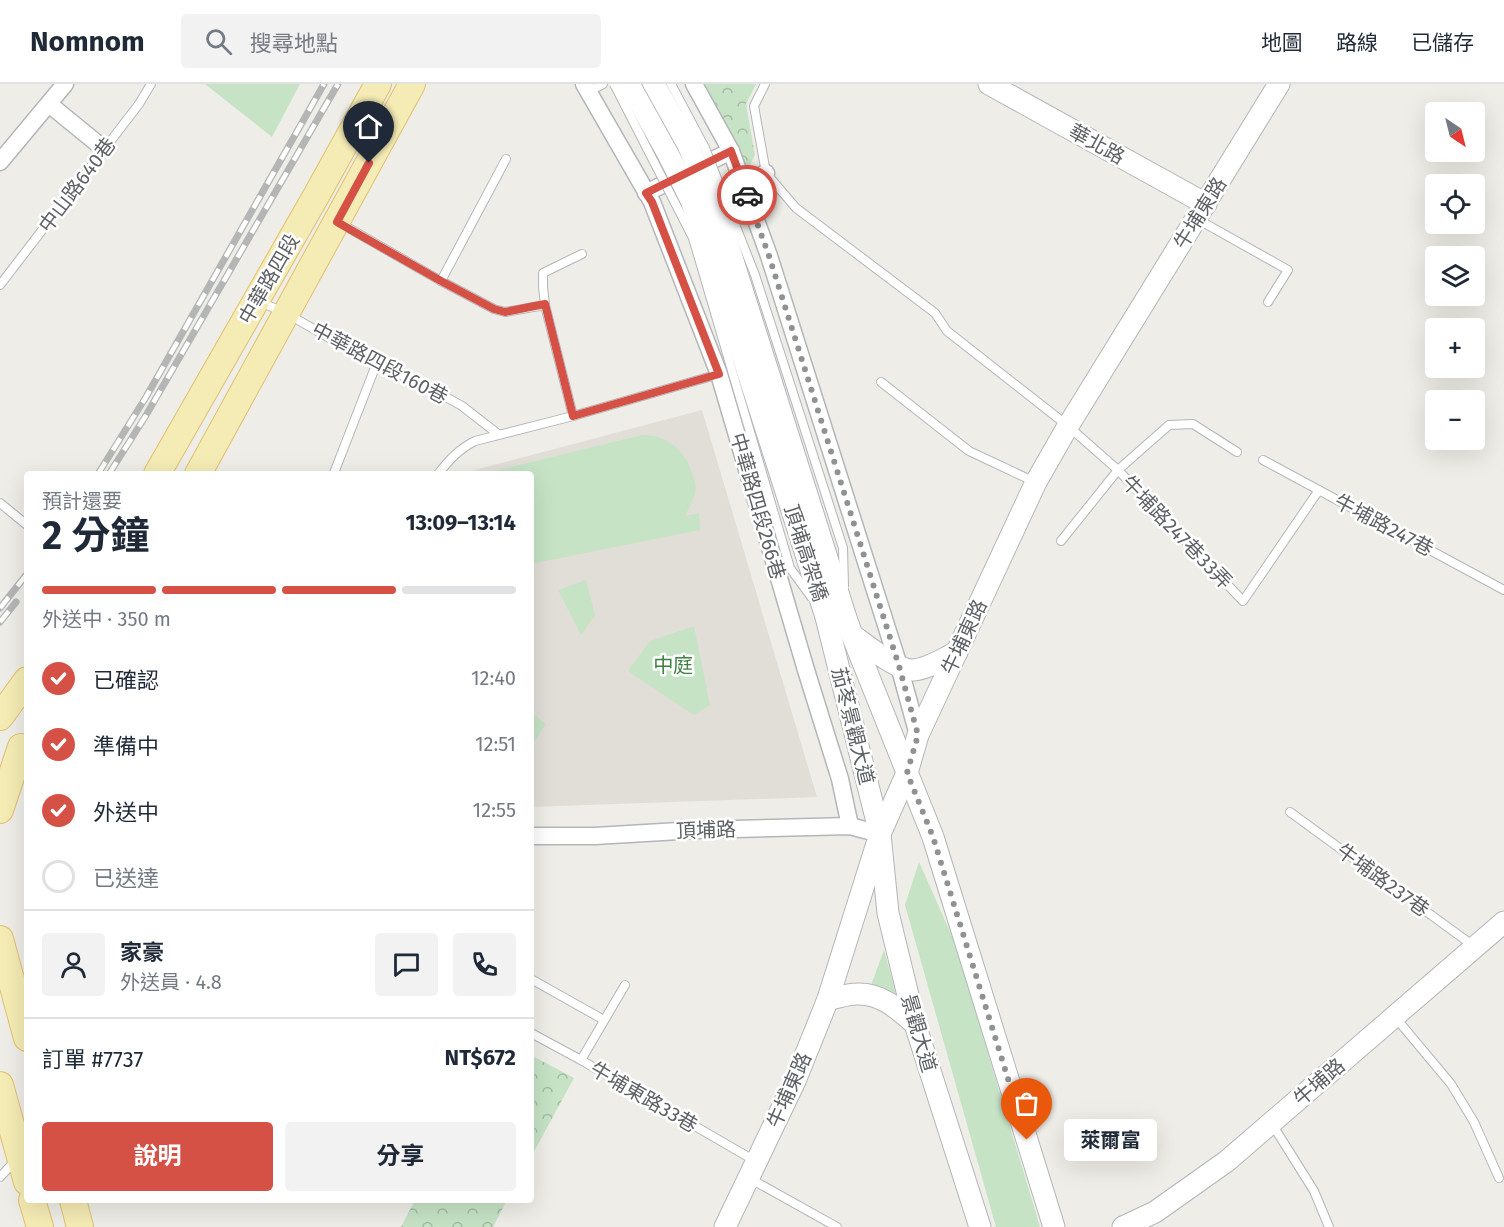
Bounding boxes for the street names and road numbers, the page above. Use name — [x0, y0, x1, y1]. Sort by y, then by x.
street label: 華北路 — [1065, 119, 1129, 169]
street label: 中山路640巷 — [34, 133, 120, 237]
street label: 牛埔東路 — [1169, 173, 1231, 253]
street label: 中華路四段 — [234, 230, 304, 328]
street label: 中華路四段160巷 — [308, 317, 452, 409]
street label: 中華路四段266巷 — [726, 430, 790, 582]
street label: 牛埔路247巷33弄 — [1117, 470, 1237, 594]
street label: 牛埔路247巷 — [1331, 489, 1437, 561]
street label: 頂埔高架橋 — [779, 502, 833, 604]
street label: 牛埔東路 — [936, 596, 992, 678]
street label: 茄苳景觀大道 — [827, 665, 879, 787]
street label: 頂埔路 — [676, 817, 736, 843]
street label: 牛埔路237巷 — [1332, 838, 1434, 922]
street label: 景觀大道 — [896, 991, 942, 1075]
street label: 牛埔東路 — [762, 1049, 816, 1131]
street label: 牛埔路 — [1288, 1053, 1350, 1111]
street label: 牛埔東路33巷 — [586, 1057, 702, 1137]

